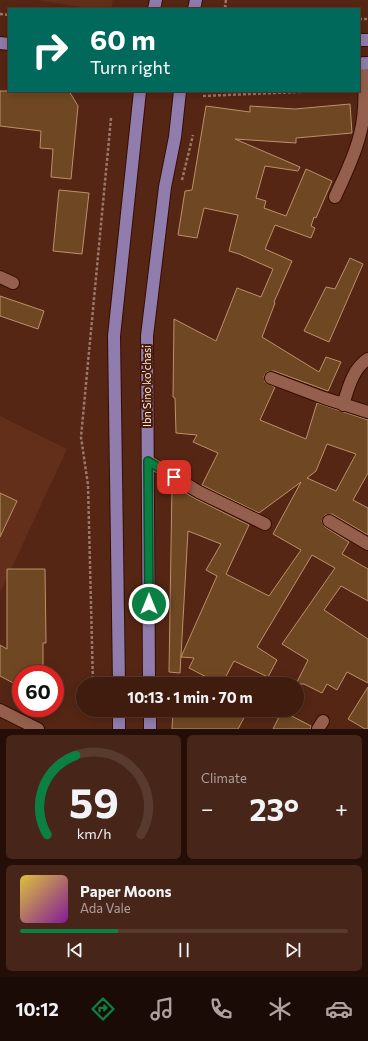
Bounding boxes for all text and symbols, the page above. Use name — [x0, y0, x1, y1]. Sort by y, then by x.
text: 60 m — [90, 22, 156, 56]
icon: right — [24, 24, 76, 76]
text: Turn right — [90, 56, 170, 78]
street label: Ibn Sino ko'chasi — [140, 345, 153, 427]
pin — [157, 460, 191, 494]
icon: arrive — [163, 466, 185, 488]
position arrow — [128, 583, 170, 625]
speed limit sign: 60 — [12, 665, 64, 717]
text: 10:13 · 1 min · 70 m — [127, 688, 253, 706]
text: Climate — [201, 770, 247, 786]
text: 59 — [69, 776, 118, 827]
text: 23° — [250, 790, 299, 827]
text: − — [201, 795, 214, 822]
text: + — [335, 795, 348, 822]
text: km/h — [76, 824, 111, 842]
text: Paper Moons — [80, 882, 171, 900]
text: Ada Vale — [80, 900, 131, 916]
icon: previous — [64, 939, 86, 961]
icon: pause — [173, 939, 195, 961]
icon: next — [282, 939, 304, 961]
icon: directions — [89, 995, 117, 1023]
icon: music — [148, 995, 176, 1023]
icon: phone — [207, 995, 235, 1023]
icon: climate — [266, 995, 294, 1023]
icon: car — [325, 995, 353, 1023]
text: 10:12 — [15, 998, 59, 1020]

